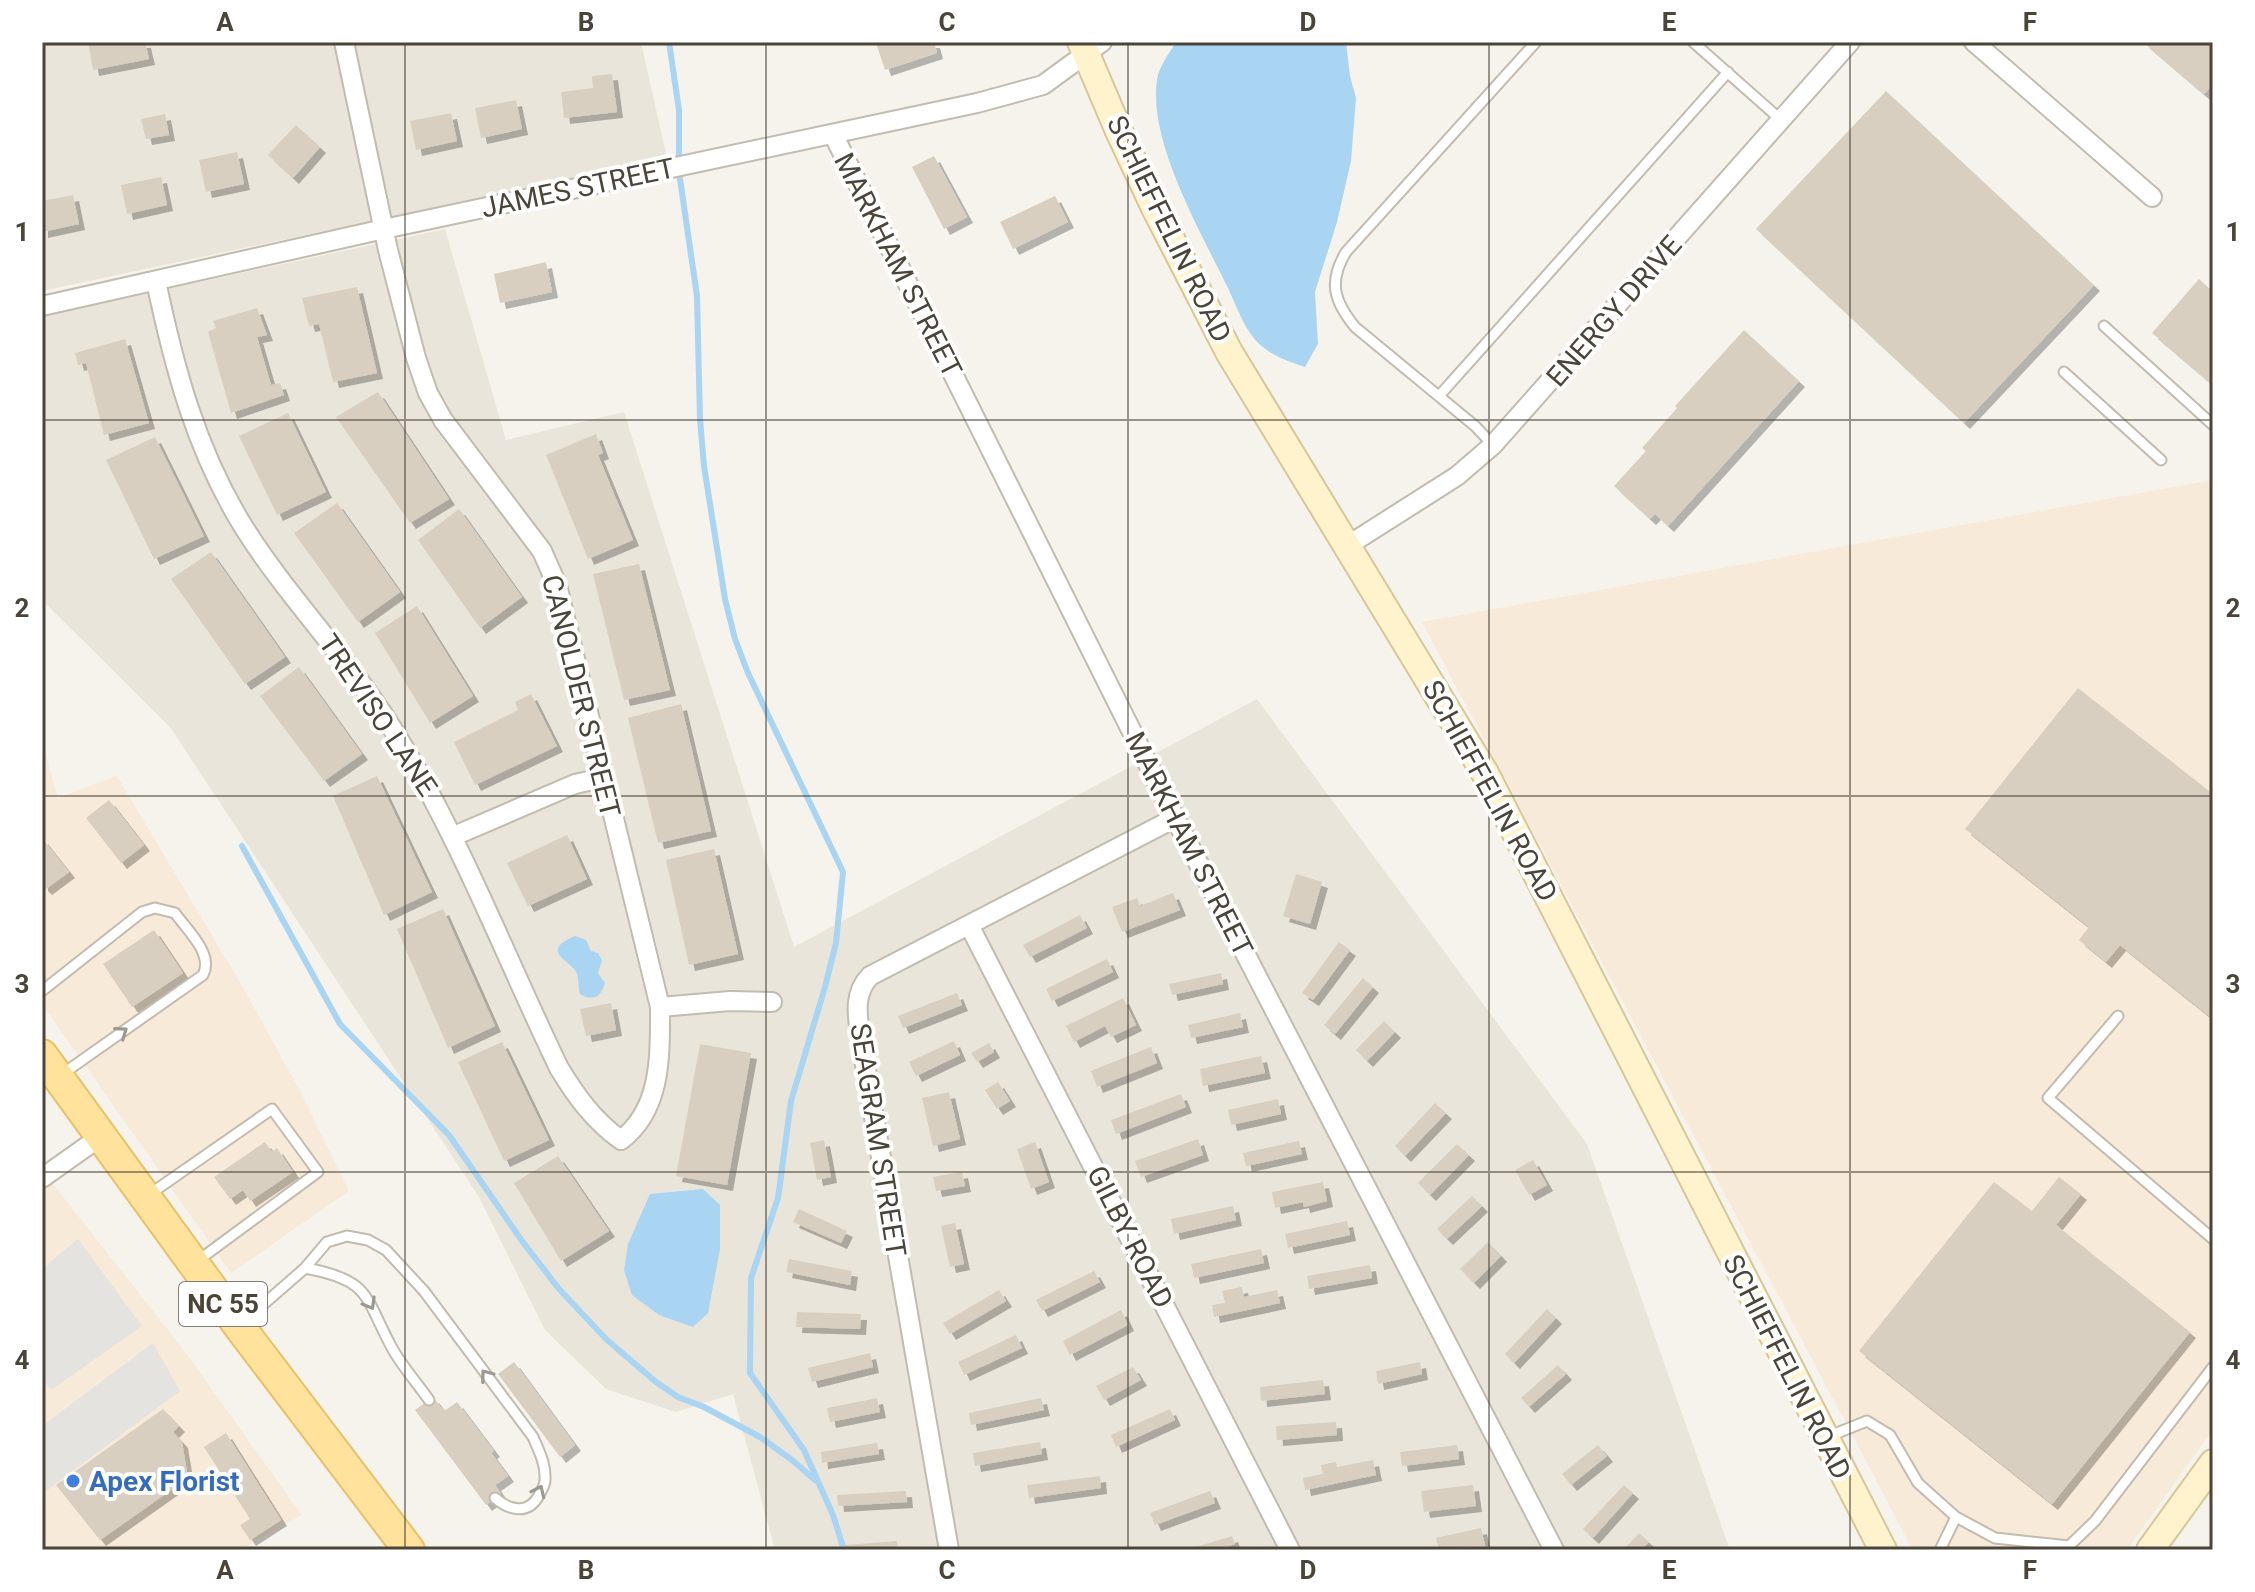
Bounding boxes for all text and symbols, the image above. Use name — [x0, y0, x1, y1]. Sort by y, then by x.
text: A — [216, 7, 234, 37]
text: B — [578, 7, 594, 37]
text: C — [938, 7, 956, 37]
text: D — [1300, 7, 1316, 37]
text: E — [1662, 7, 1677, 37]
text: F — [2023, 7, 2037, 37]
street label: SCHIEFFELIN ROAD — [1100, 110, 1238, 348]
street label: MARKHAM STREET — [827, 147, 969, 383]
street label: JAMES STREET — [478, 151, 678, 225]
text: 1 — [15, 217, 29, 247]
text: 1 — [2226, 217, 2240, 247]
street label: ENERGY DRIVE — [1540, 229, 1688, 393]
street label: CANOLDER STREET — [535, 571, 627, 821]
text: 2 — [15, 593, 29, 623]
text: 2 — [2226, 593, 2240, 623]
street label: TREVISO LANE — [312, 628, 444, 802]
street label: SCHIEFFELIN ROAD — [1416, 675, 1564, 907]
street label: MARKHAM STREET — [1118, 726, 1260, 962]
text: 3 — [15, 969, 29, 999]
text: 3 — [2226, 969, 2240, 999]
street label: SEAGRAM STREET — [843, 1021, 913, 1259]
one-way arrow — [113, 1027, 128, 1042]
street label: GILBY ROAD — [1080, 1160, 1180, 1314]
street label: SCHIEFFELIN ROAD — [1716, 1249, 1858, 1485]
road number: NC 55 — [179, 1282, 267, 1326]
one-way arrow — [360, 1295, 376, 1310]
text: 4 — [15, 1345, 30, 1375]
text: 4 — [2226, 1345, 2241, 1375]
one-way arrow — [482, 1369, 496, 1383]
place label: Apex Florist — [89, 1465, 240, 1498]
marker: Apex Florist — [64, 1472, 82, 1490]
one-way arrow — [530, 1484, 546, 1499]
text: A — [216, 1555, 234, 1585]
text: B — [578, 1555, 594, 1585]
text: C — [938, 1555, 956, 1585]
text: D — [1300, 1555, 1316, 1585]
text: E — [1662, 1555, 1677, 1585]
text: F — [2023, 1555, 2037, 1585]

